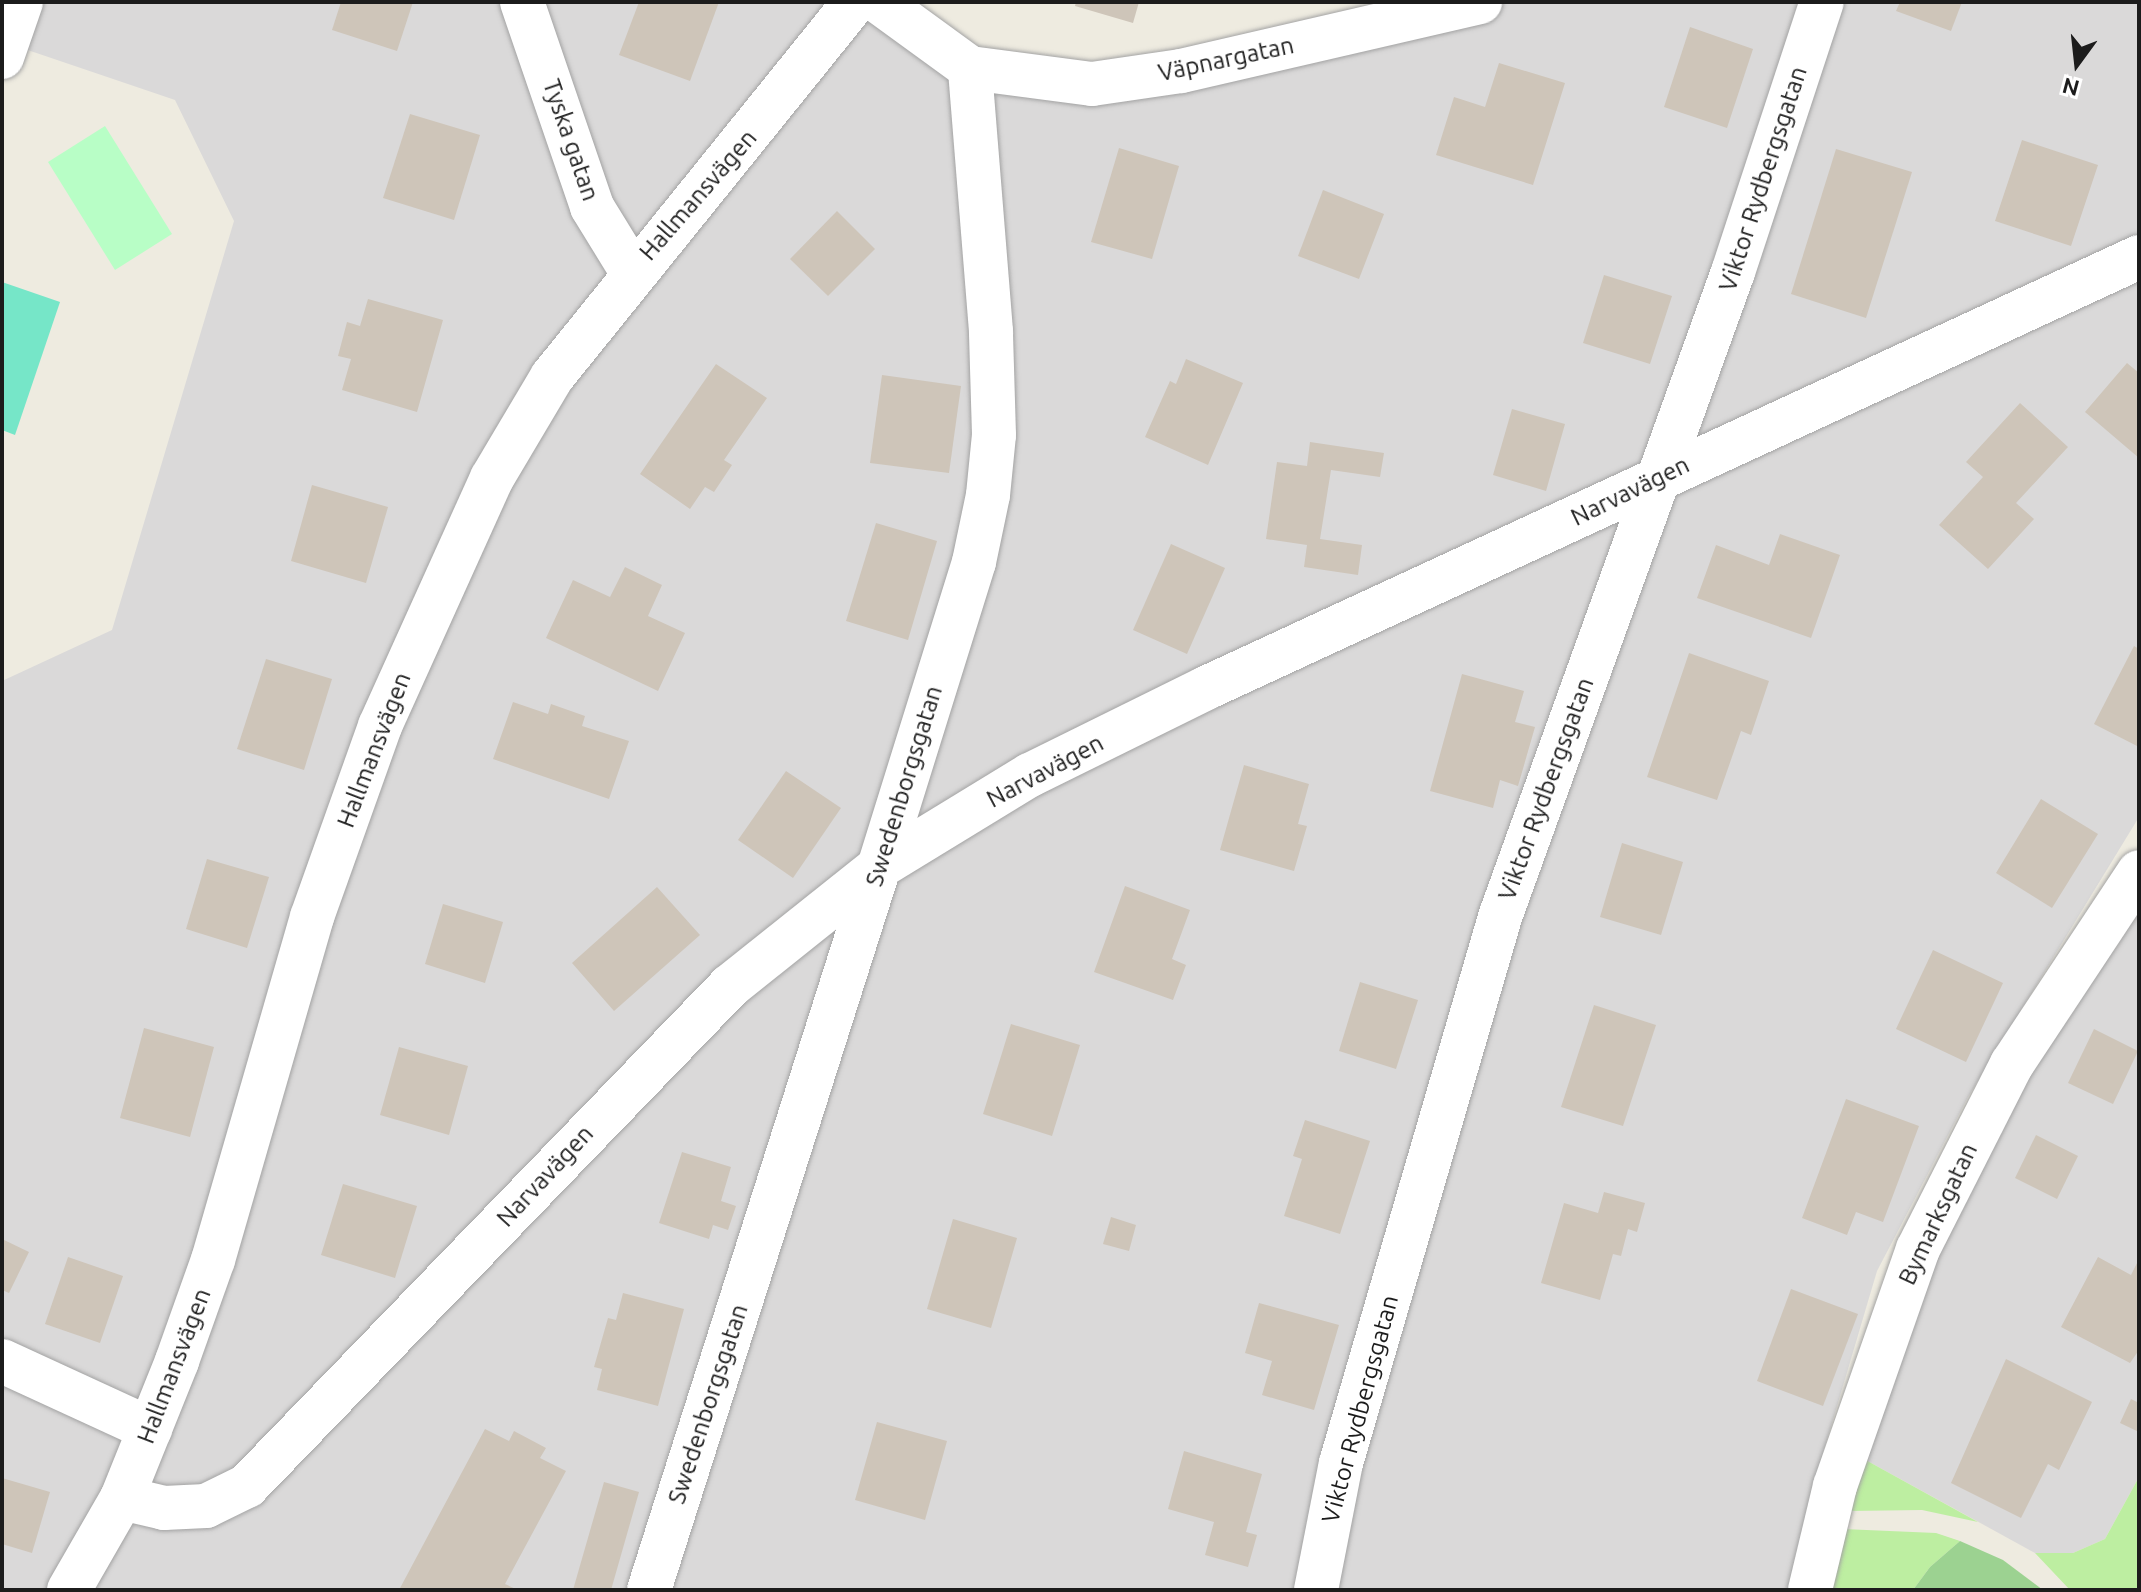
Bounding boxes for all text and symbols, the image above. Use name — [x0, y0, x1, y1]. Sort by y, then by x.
north arrow — [2037, 24, 2117, 104]
street label: Väpnargatan — [1156, 31, 1296, 87]
street label: Viktor Rydbergsgatan — [1713, 63, 1813, 295]
text: N — [2060, 73, 2082, 102]
street label: Tyska gatan — [537, 76, 605, 204]
street label: Hallmansvägen — [633, 124, 763, 266]
street label: Narvavägen — [1566, 450, 1694, 532]
street label: Hallmansvägen — [331, 668, 417, 832]
street label: Viktor Rydbergsgatan — [1492, 674, 1600, 904]
street label: Swedenborgsgatan — [860, 682, 948, 890]
street label: Narvavägen — [982, 728, 1108, 814]
street label: Narvavägen — [491, 1119, 599, 1233]
street label: Bymarksgatan — [1893, 1139, 1983, 1289]
street label: Hallmansvägen — [131, 1284, 217, 1448]
street label: Viktor Rydbergsgatan — [1316, 1292, 1404, 1526]
street label: Swedenborgsgatan — [662, 1300, 754, 1508]

